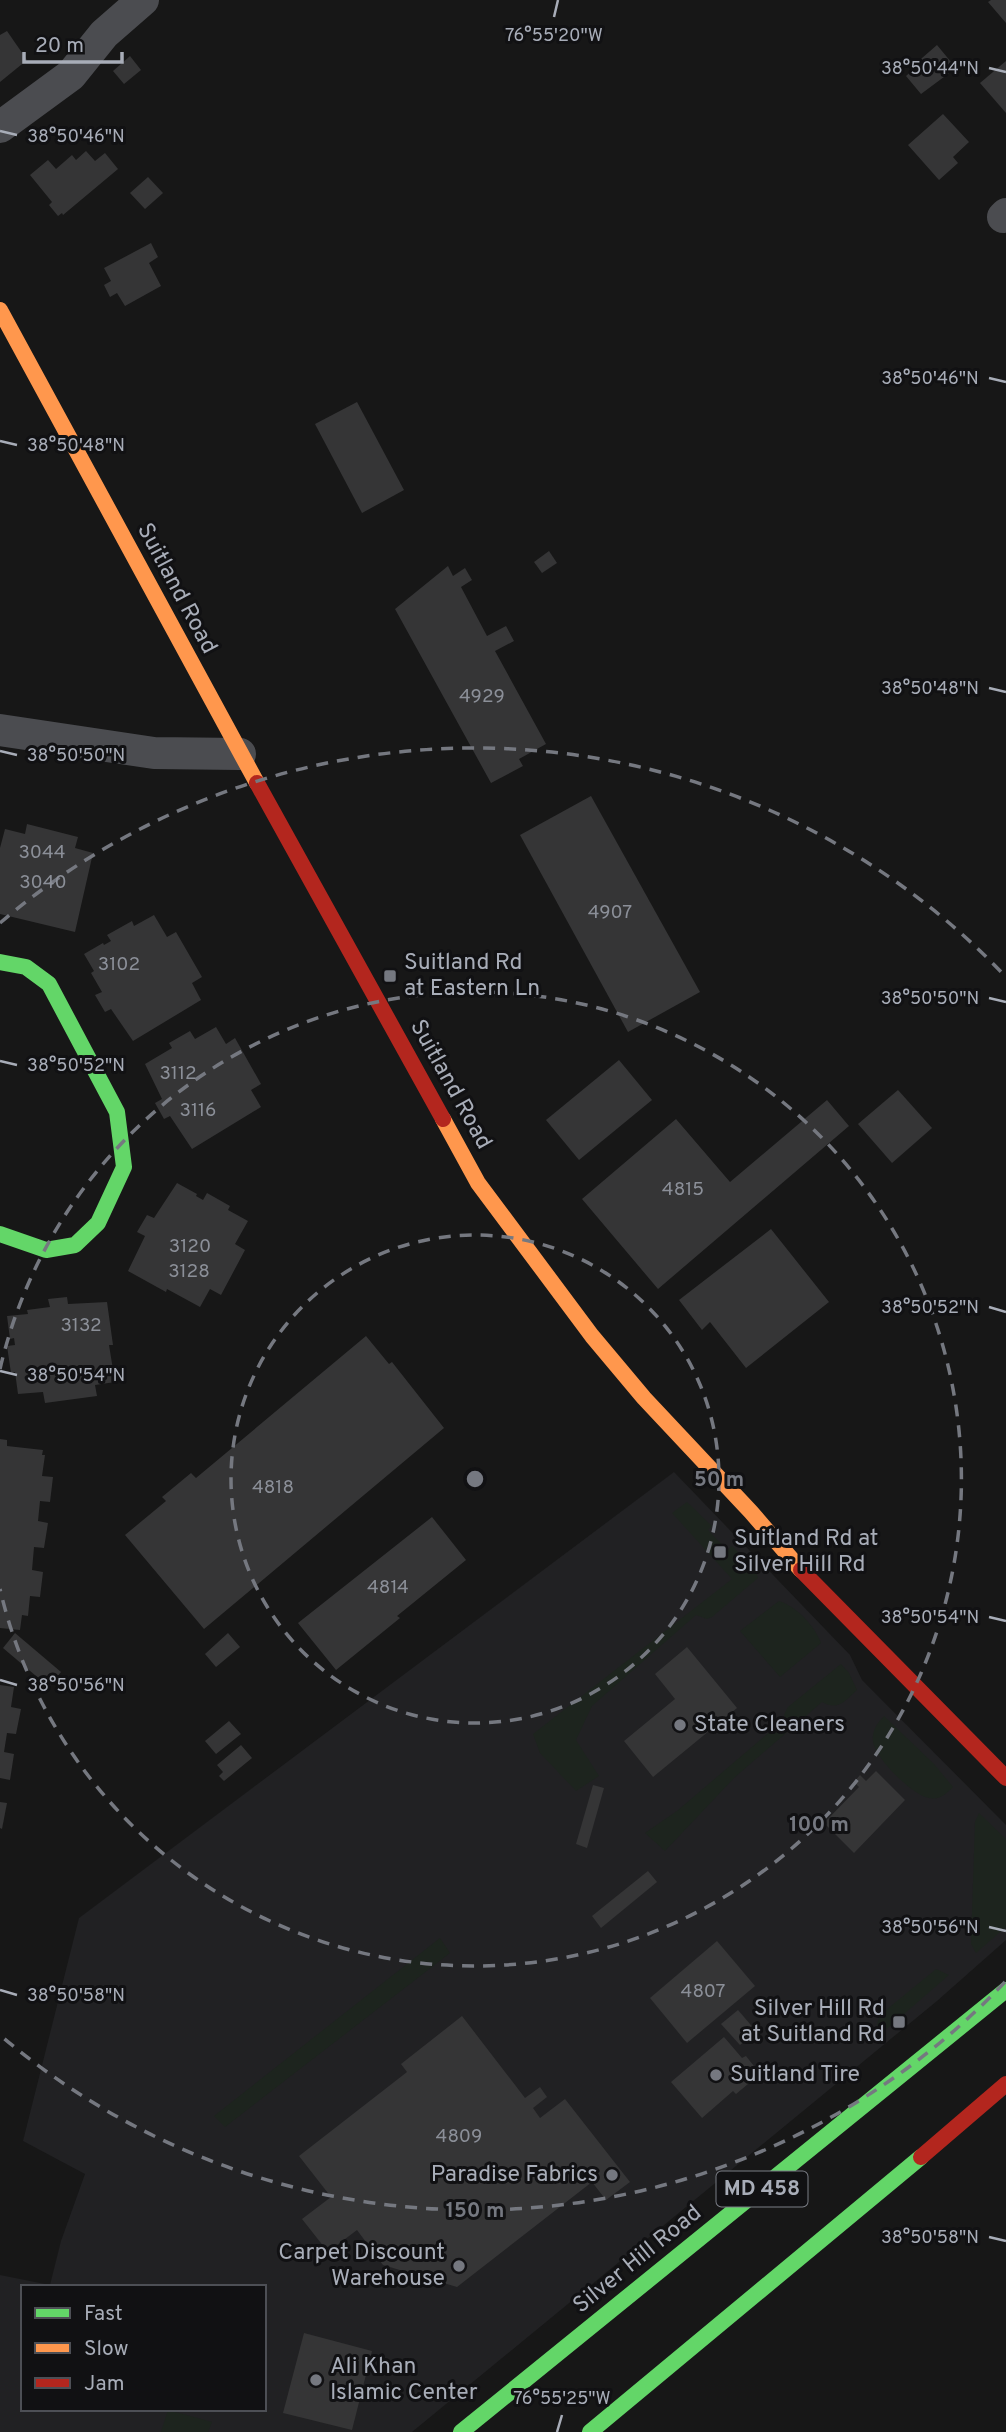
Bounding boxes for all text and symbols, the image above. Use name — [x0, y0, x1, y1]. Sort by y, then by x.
scale bar — [24, 21, 122, 65]
text: 76°55'20"W — [505, 25, 603, 48]
text: 20 m — [35, 33, 84, 60]
text: 38°50'44"N — [881, 58, 979, 81]
text: 38°50'46"N — [27, 126, 125, 149]
text: 38°50'46"N — [881, 368, 979, 391]
text: 38°50'48"N — [27, 435, 125, 458]
street label: Suitland Road — [129, 519, 223, 659]
text: 38°50'48"N — [881, 678, 979, 701]
house number: 4929 — [459, 685, 505, 709]
text: 38°50'50"N — [27, 745, 125, 768]
house number: 3044 — [18, 841, 66, 865]
house number: 3040 — [19, 871, 67, 895]
house number: 4907 — [588, 901, 632, 925]
place label: Suitland Rd at Eastern Ln — [404, 949, 540, 1004]
house number: 3102 — [98, 953, 140, 977]
marker: Suitland Rd at Eastern Ln — [382, 968, 398, 984]
text: 38°50'50"N — [881, 988, 979, 1011]
street label: Suitland Road — [402, 1015, 498, 1155]
text: 38°50'52"N — [27, 1055, 125, 1078]
house number: 3112 — [159, 1062, 197, 1086]
house number: 3116 — [180, 1099, 216, 1123]
house number: 4815 — [662, 1178, 704, 1202]
house number: 3120 — [169, 1235, 211, 1259]
house number: 3128 — [168, 1260, 210, 1284]
text: 38°50'52"N — [881, 1297, 979, 1320]
house number: 3132 — [60, 1314, 102, 1338]
text: 38°50'54"N — [27, 1365, 125, 1388]
centre of rings — [463, 1467, 487, 1491]
text: 50 m — [694, 1467, 744, 1494]
house number: 4818 — [252, 1476, 294, 1500]
place label: Suitland Rd at Silver Hill Rd — [734, 1525, 878, 1580]
marker: Suitland Rd at Silver Hill Rd — [712, 1544, 728, 1560]
house number: 4814 — [367, 1576, 409, 1600]
text: 38°50'54"N — [881, 1607, 979, 1630]
text: 38°50'56"N — [27, 1675, 125, 1698]
place label: State Cleaners — [694, 1711, 845, 1740]
marker: State Cleaners — [672, 1717, 688, 1733]
text: 100 m — [789, 1812, 849, 1839]
text: 38°50'56"N — [881, 1917, 979, 1940]
house number: 4807 — [681, 1980, 725, 2004]
text: 38°50'58"N — [27, 1985, 125, 2008]
place label: Silver Hill Rd at Suitland Rd — [741, 1995, 885, 2050]
marker: Silver Hill Rd at Suitland Rd — [891, 2014, 907, 2030]
place label: Suitland Tire — [730, 2061, 860, 2090]
marker: Suitland Tire — [708, 2067, 724, 2083]
house number: 4809 — [436, 2125, 482, 2149]
place label: Paradise Fabrics — [431, 2161, 598, 2190]
marker: Paradise Fabrics — [604, 2167, 620, 2183]
road number: MD 458 — [716, 2172, 808, 2206]
text: 150 m — [446, 2198, 504, 2225]
street label: Silver Hill Road — [568, 2199, 708, 2321]
text: 38°50'58"N — [881, 2227, 979, 2250]
place label: Carpet Discount Warehouse — [278, 2239, 445, 2294]
marker: Carpet Discount Warehouse — [451, 2258, 467, 2274]
legend — [21, 2285, 266, 2411]
text: Fast — [84, 2301, 123, 2328]
text: Slow — [84, 2336, 129, 2363]
place label: Ali Khan Islamic Center — [330, 2353, 478, 2408]
text: Jam — [84, 2371, 125, 2398]
marker: Ali Khan Islamic Center — [308, 2372, 324, 2388]
text: 76°55'25"W — [513, 2388, 611, 2411]

